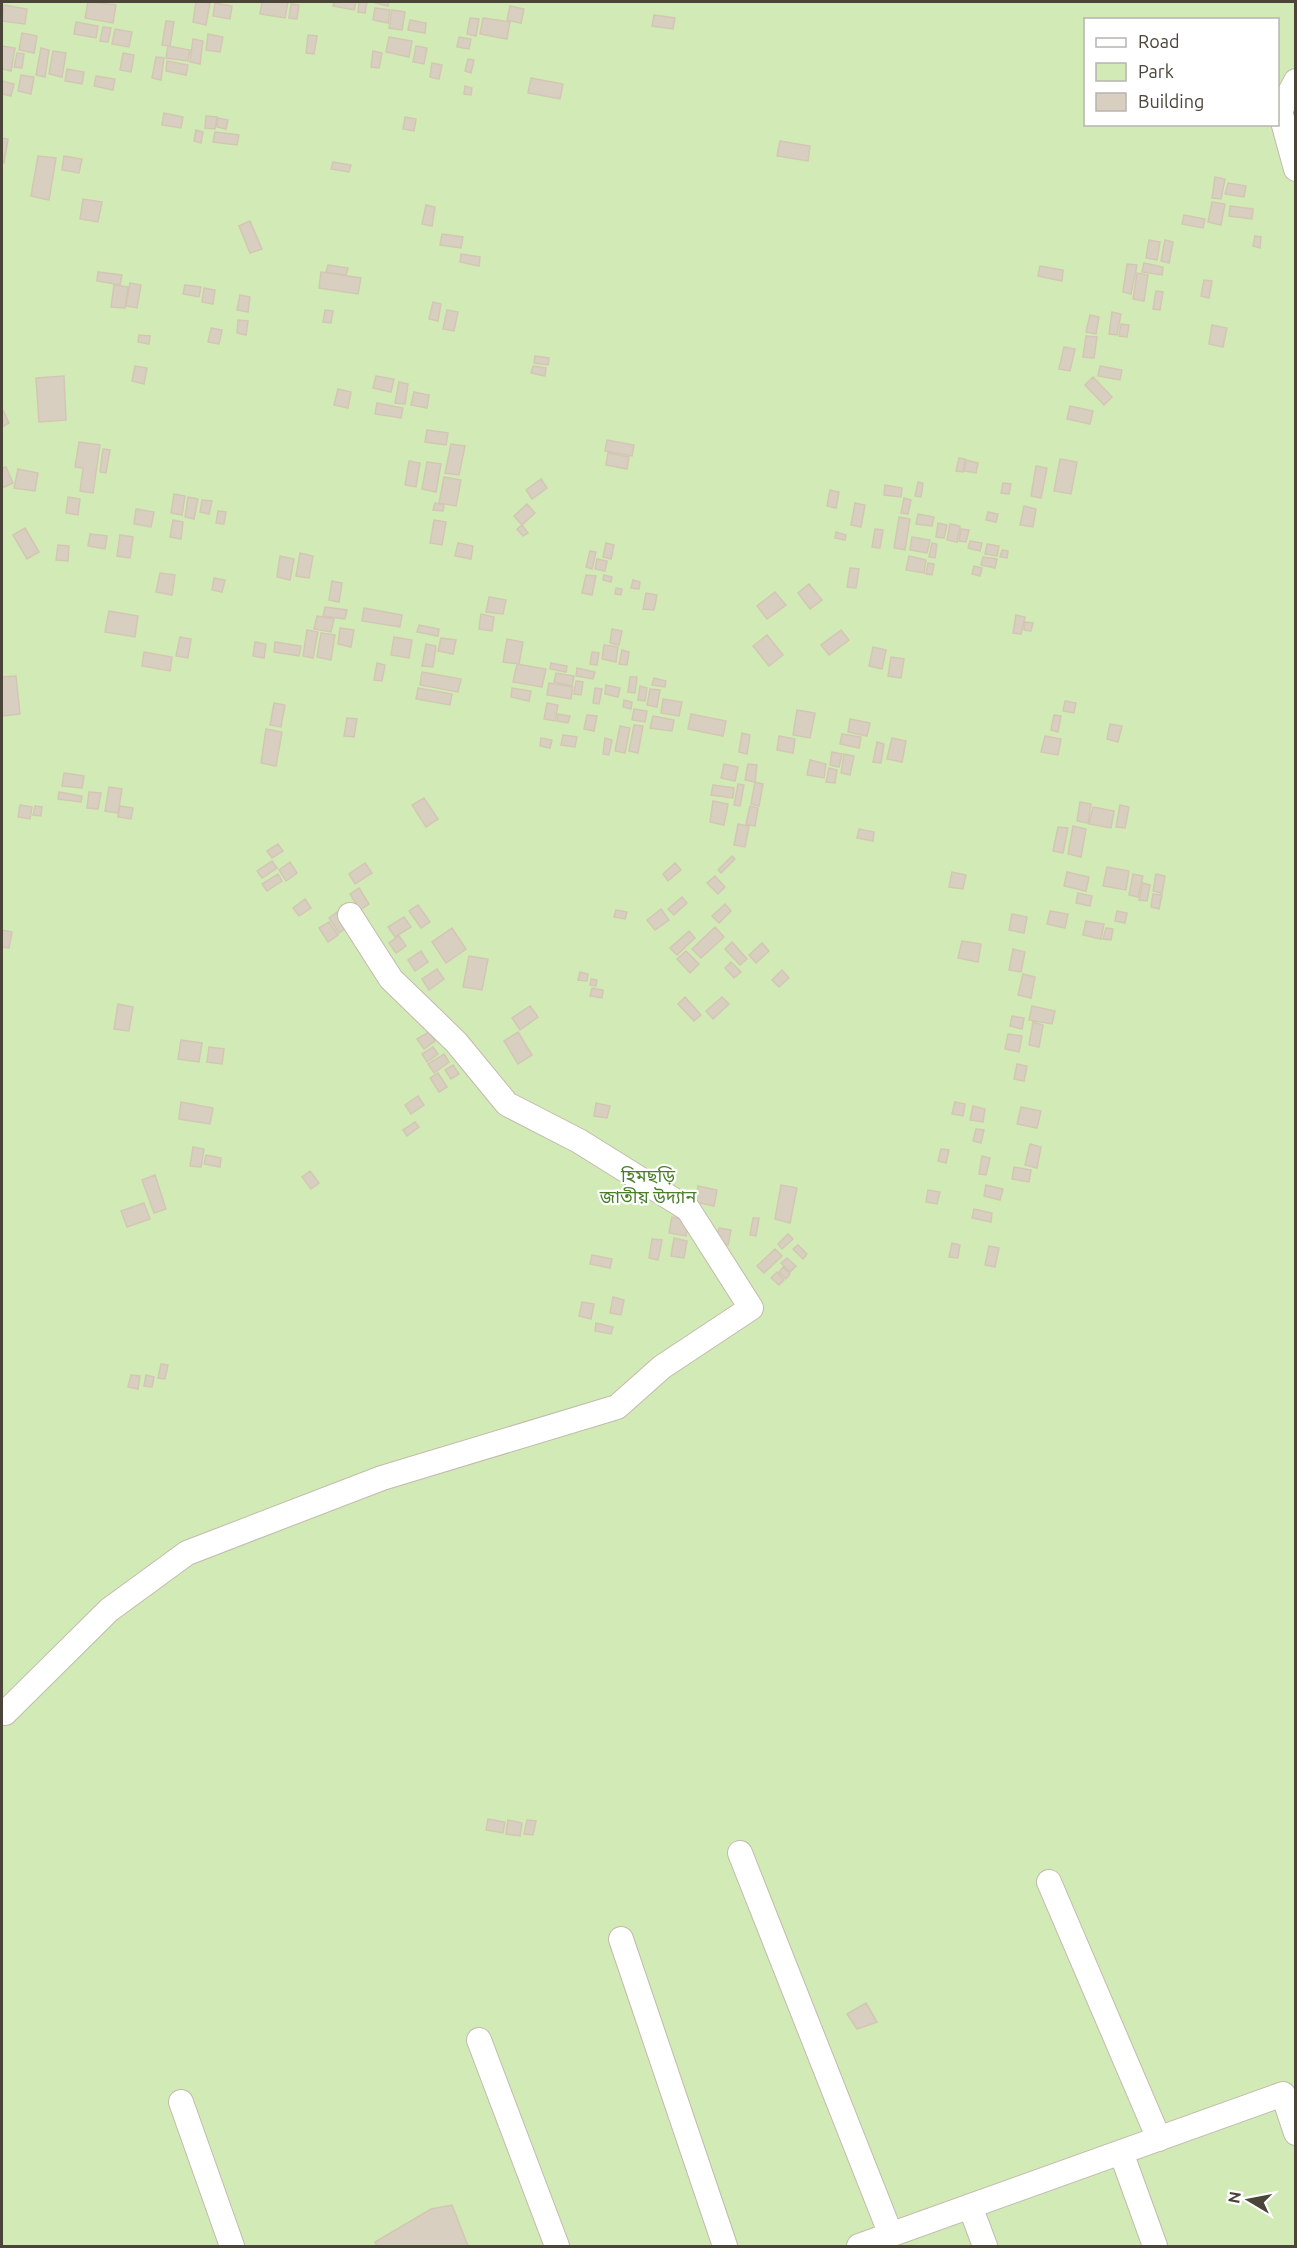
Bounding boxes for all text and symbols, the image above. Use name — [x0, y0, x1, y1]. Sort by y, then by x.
legend — [1084, 18, 1279, 126]
text: Road — [1138, 31, 1180, 51]
text: Park — [1138, 61, 1174, 81]
text: Building — [1138, 91, 1204, 111]
park label: হিমছড়ি জাতীয় উদ্যান — [599, 1165, 697, 1206]
north arrow — [1219, 2170, 1279, 2230]
text: N — [1224, 2190, 1244, 2205]

